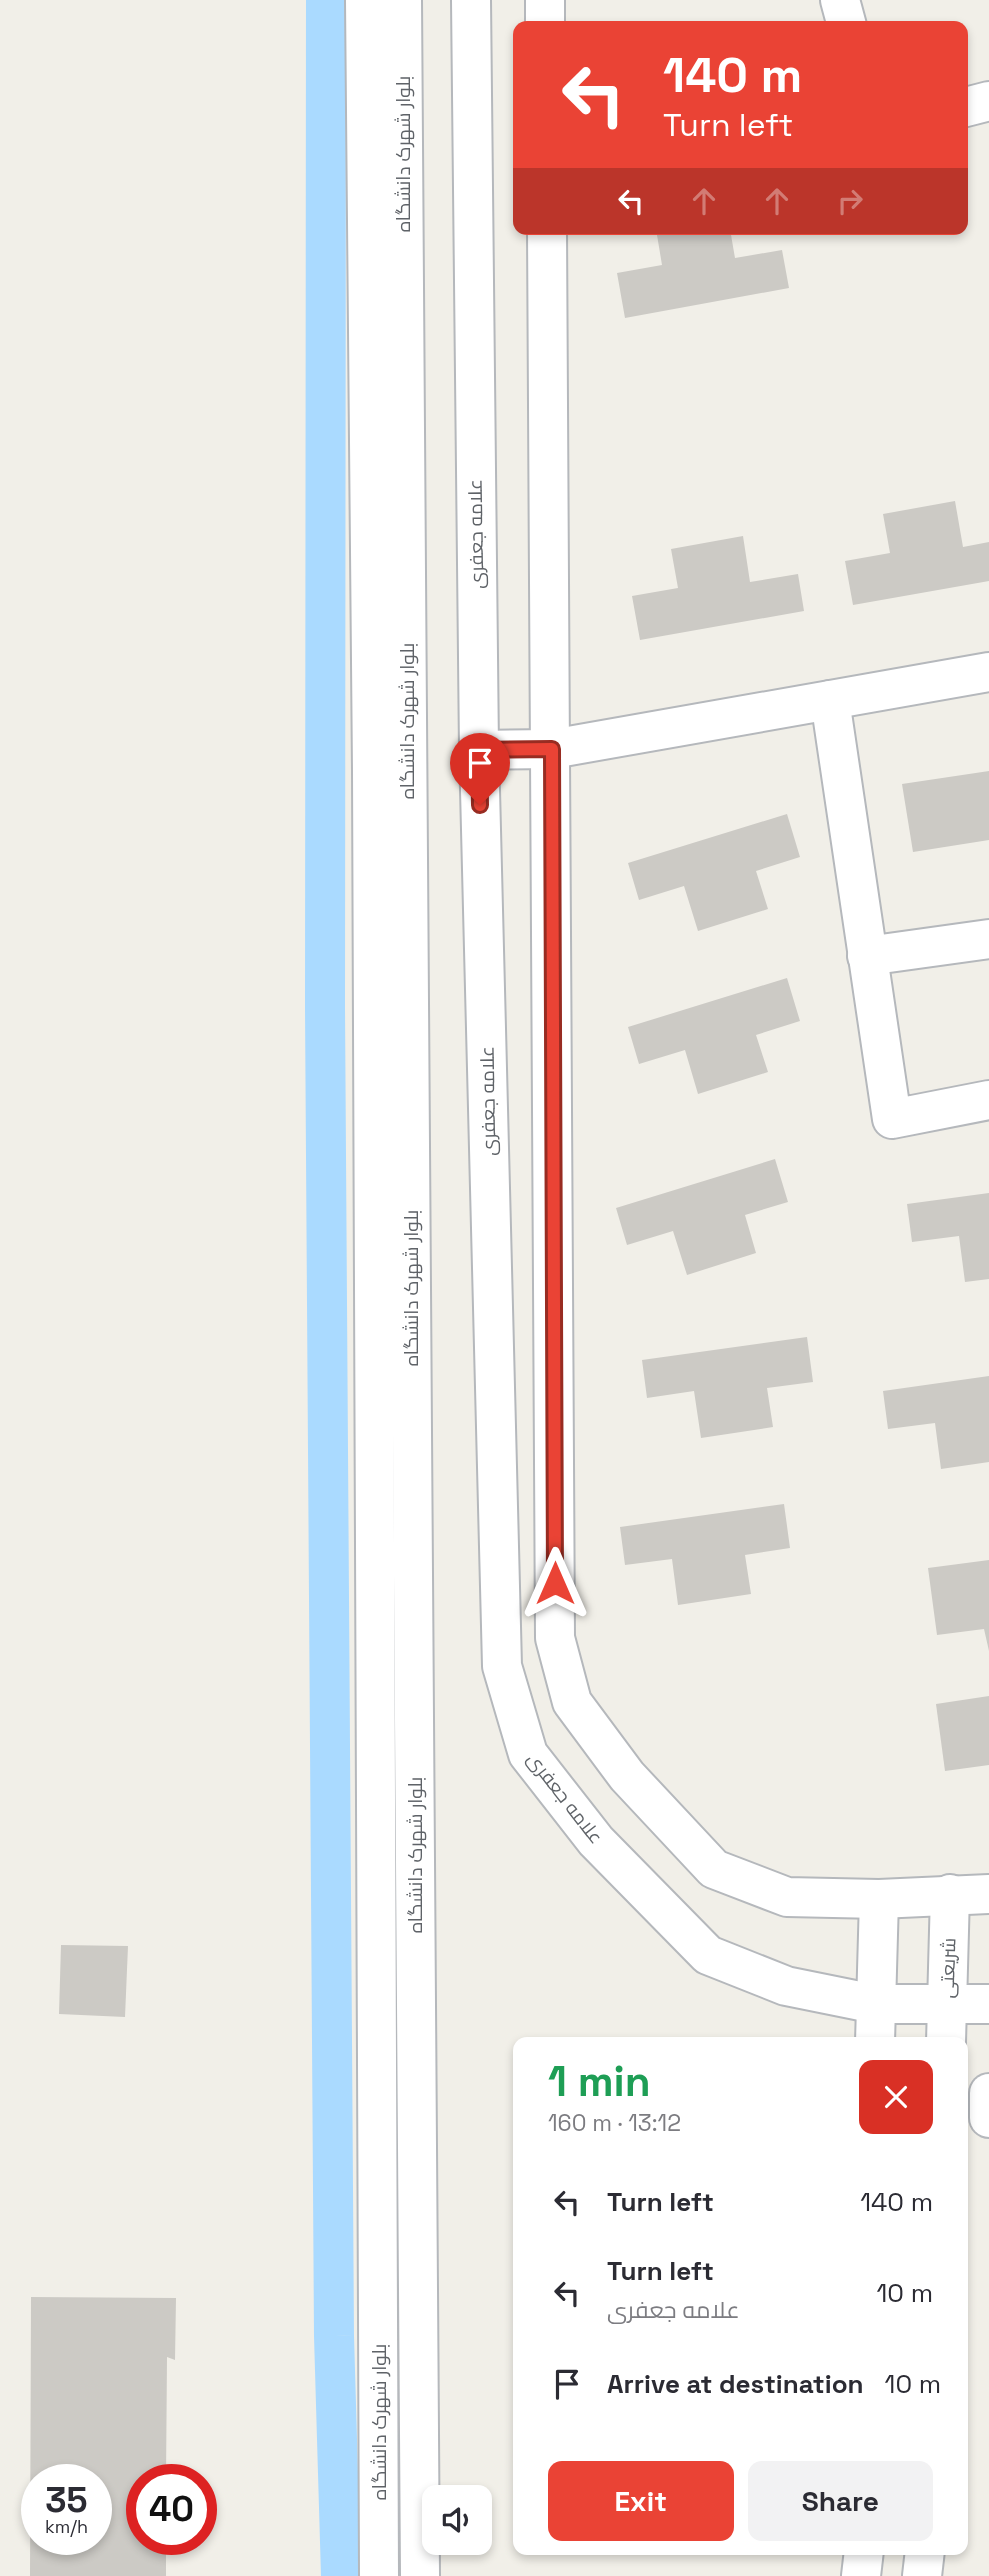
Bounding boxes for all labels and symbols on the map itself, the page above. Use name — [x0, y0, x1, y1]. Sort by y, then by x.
street label: بلوار شهرک دانشگاه — [391, 76, 416, 232]
street label: علامه جعفری — [463, 479, 489, 589]
street label: بلوار شهرک دانشگاه — [395, 643, 420, 799]
pin — [450, 733, 510, 805]
street label: علامه جعفری — [475, 1046, 501, 1156]
street label: بلوار شهرک دانشگاه — [399, 1210, 424, 1366]
position arrow — [518, 1546, 592, 1620]
street label: علامه جعفری — [521, 1747, 609, 1849]
street label: بلوار شهرک دانشگاه — [403, 1777, 428, 1933]
street label: شریعتی — [934, 1937, 962, 1999]
street label: بلوار شهرک دانشگاه — [367, 2344, 392, 2500]
speed limit sign: 40 — [126, 2464, 217, 2555]

